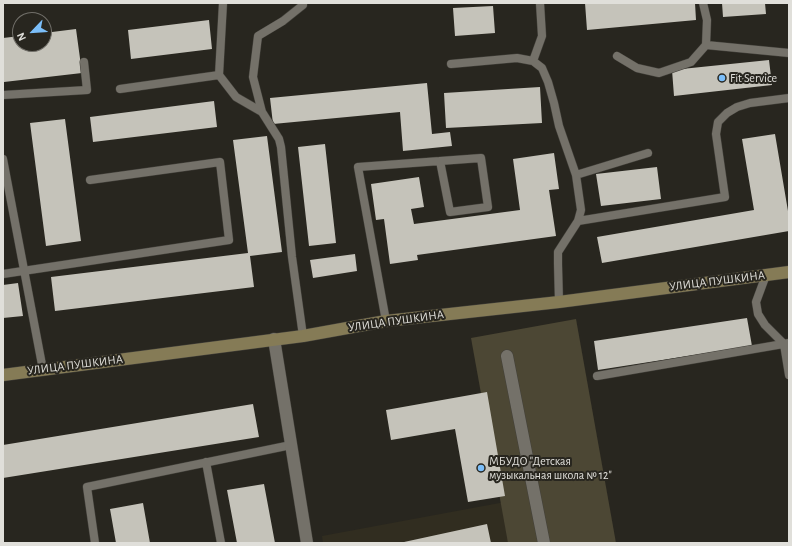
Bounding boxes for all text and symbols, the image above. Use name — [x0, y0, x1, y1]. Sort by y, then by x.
north arrow — [12, 12, 52, 52]
text: N — [15, 31, 28, 43]
place label: Fit Service — [730, 71, 777, 85]
marker: Fit Service — [717, 73, 727, 83]
street label: УЛИЦА ПУШКИНА — [668, 268, 766, 294]
street label: УЛИЦА ПУШКИНА — [347, 307, 445, 335]
street label: УЛИЦА ПУШКИНА — [26, 352, 124, 378]
place label: МБУДО "Детская музыкальная школа № 12" — [489, 454, 612, 482]
marker: МБУДО "Детская музыкальная школа № 12" — [476, 463, 486, 473]

